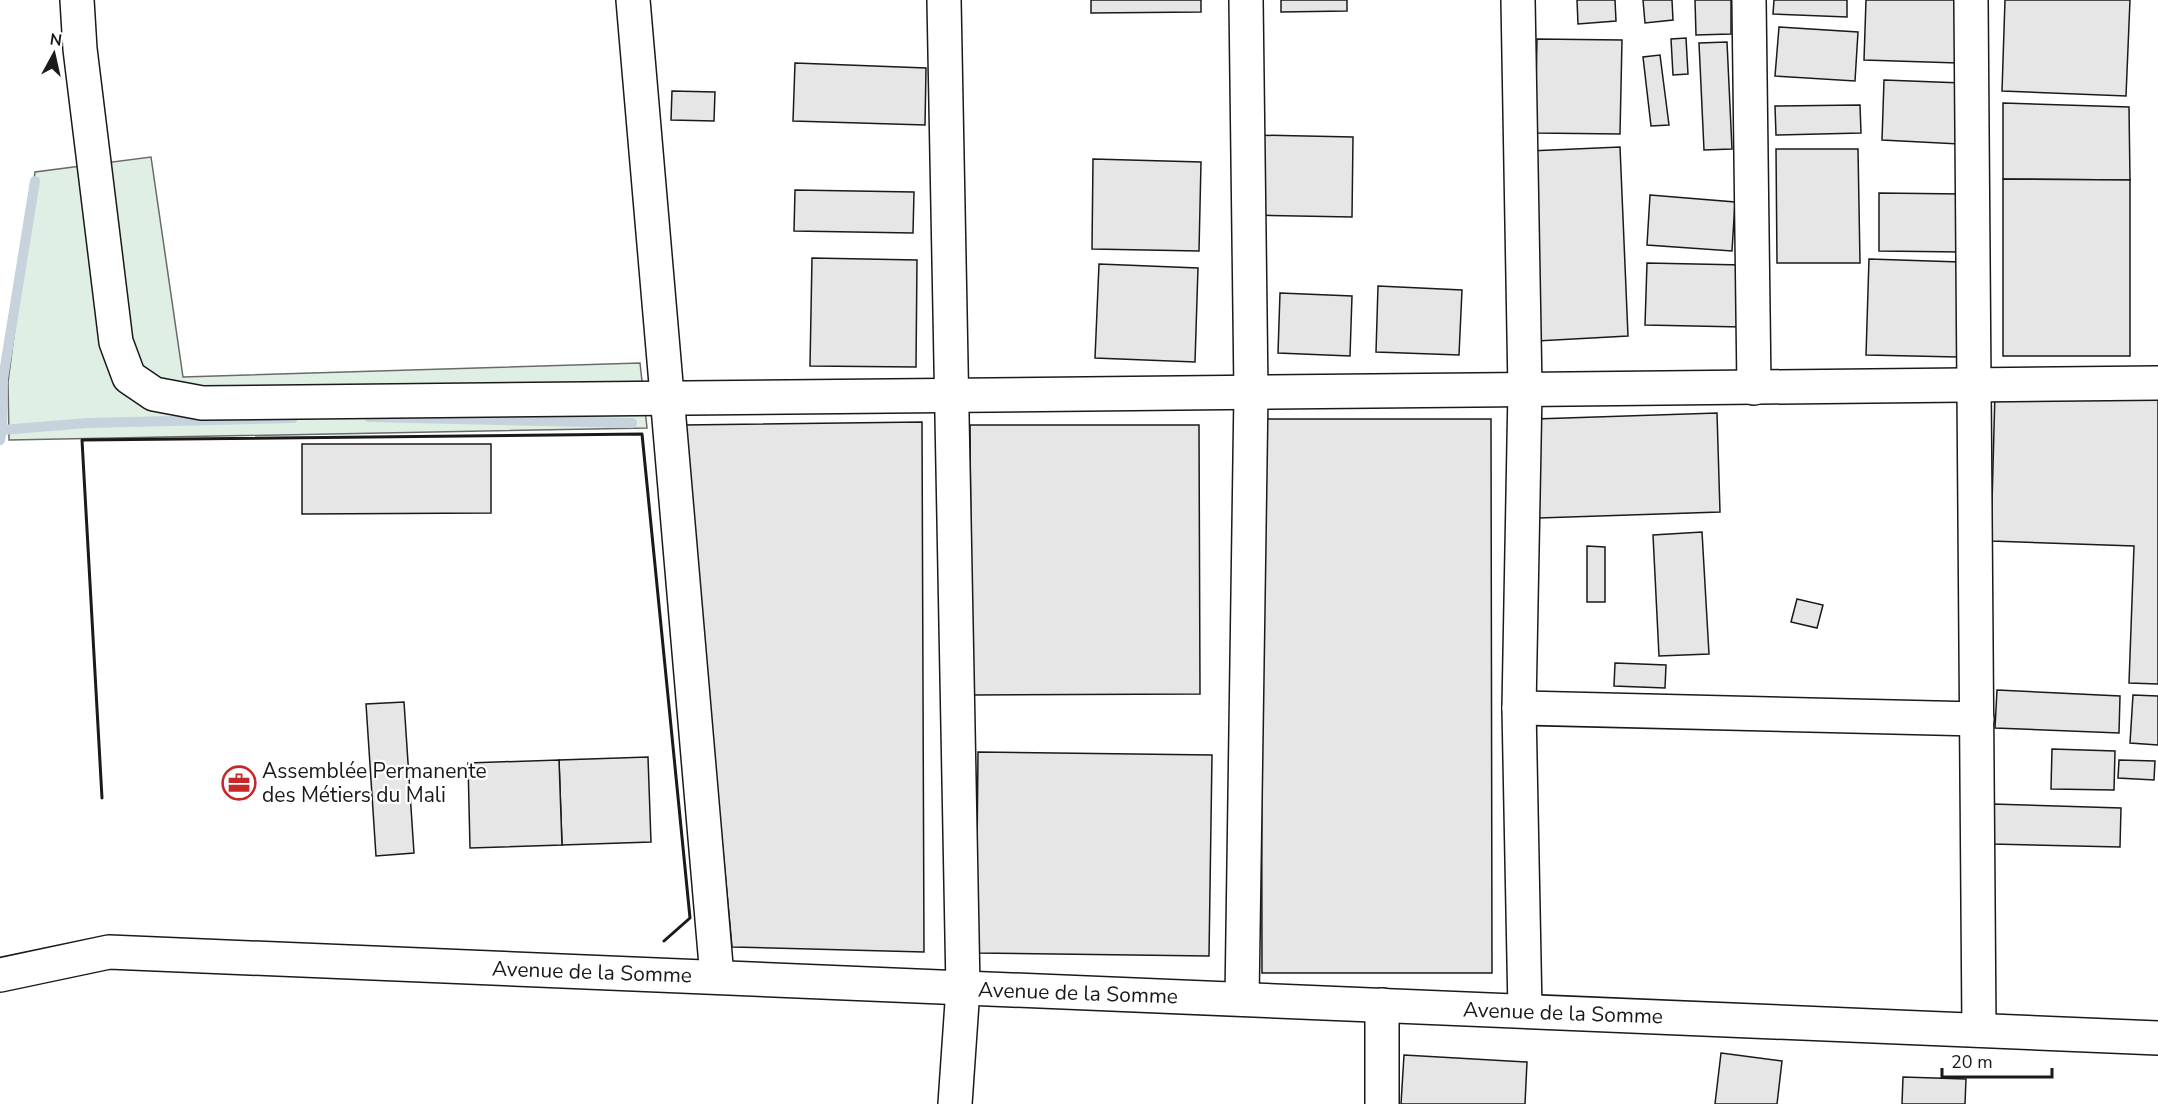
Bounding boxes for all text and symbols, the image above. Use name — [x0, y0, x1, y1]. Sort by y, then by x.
north arrow — [24, 24, 84, 84]
text: N — [48, 28, 63, 52]
place label: Assemblée Permanente des Métiers du Mali — [262, 757, 487, 809]
office icon: Assemblée Permanente des Métiers du Mali — [221, 765, 257, 801]
street label: Avenue de la Somme — [492, 955, 692, 989]
street label: Avenue de la Somme — [978, 976, 1178, 1010]
street label: Avenue de la Somme — [1463, 996, 1663, 1030]
scale bar — [1942, 1041, 2052, 1079]
text: 20 m — [1951, 1050, 1993, 1074]

